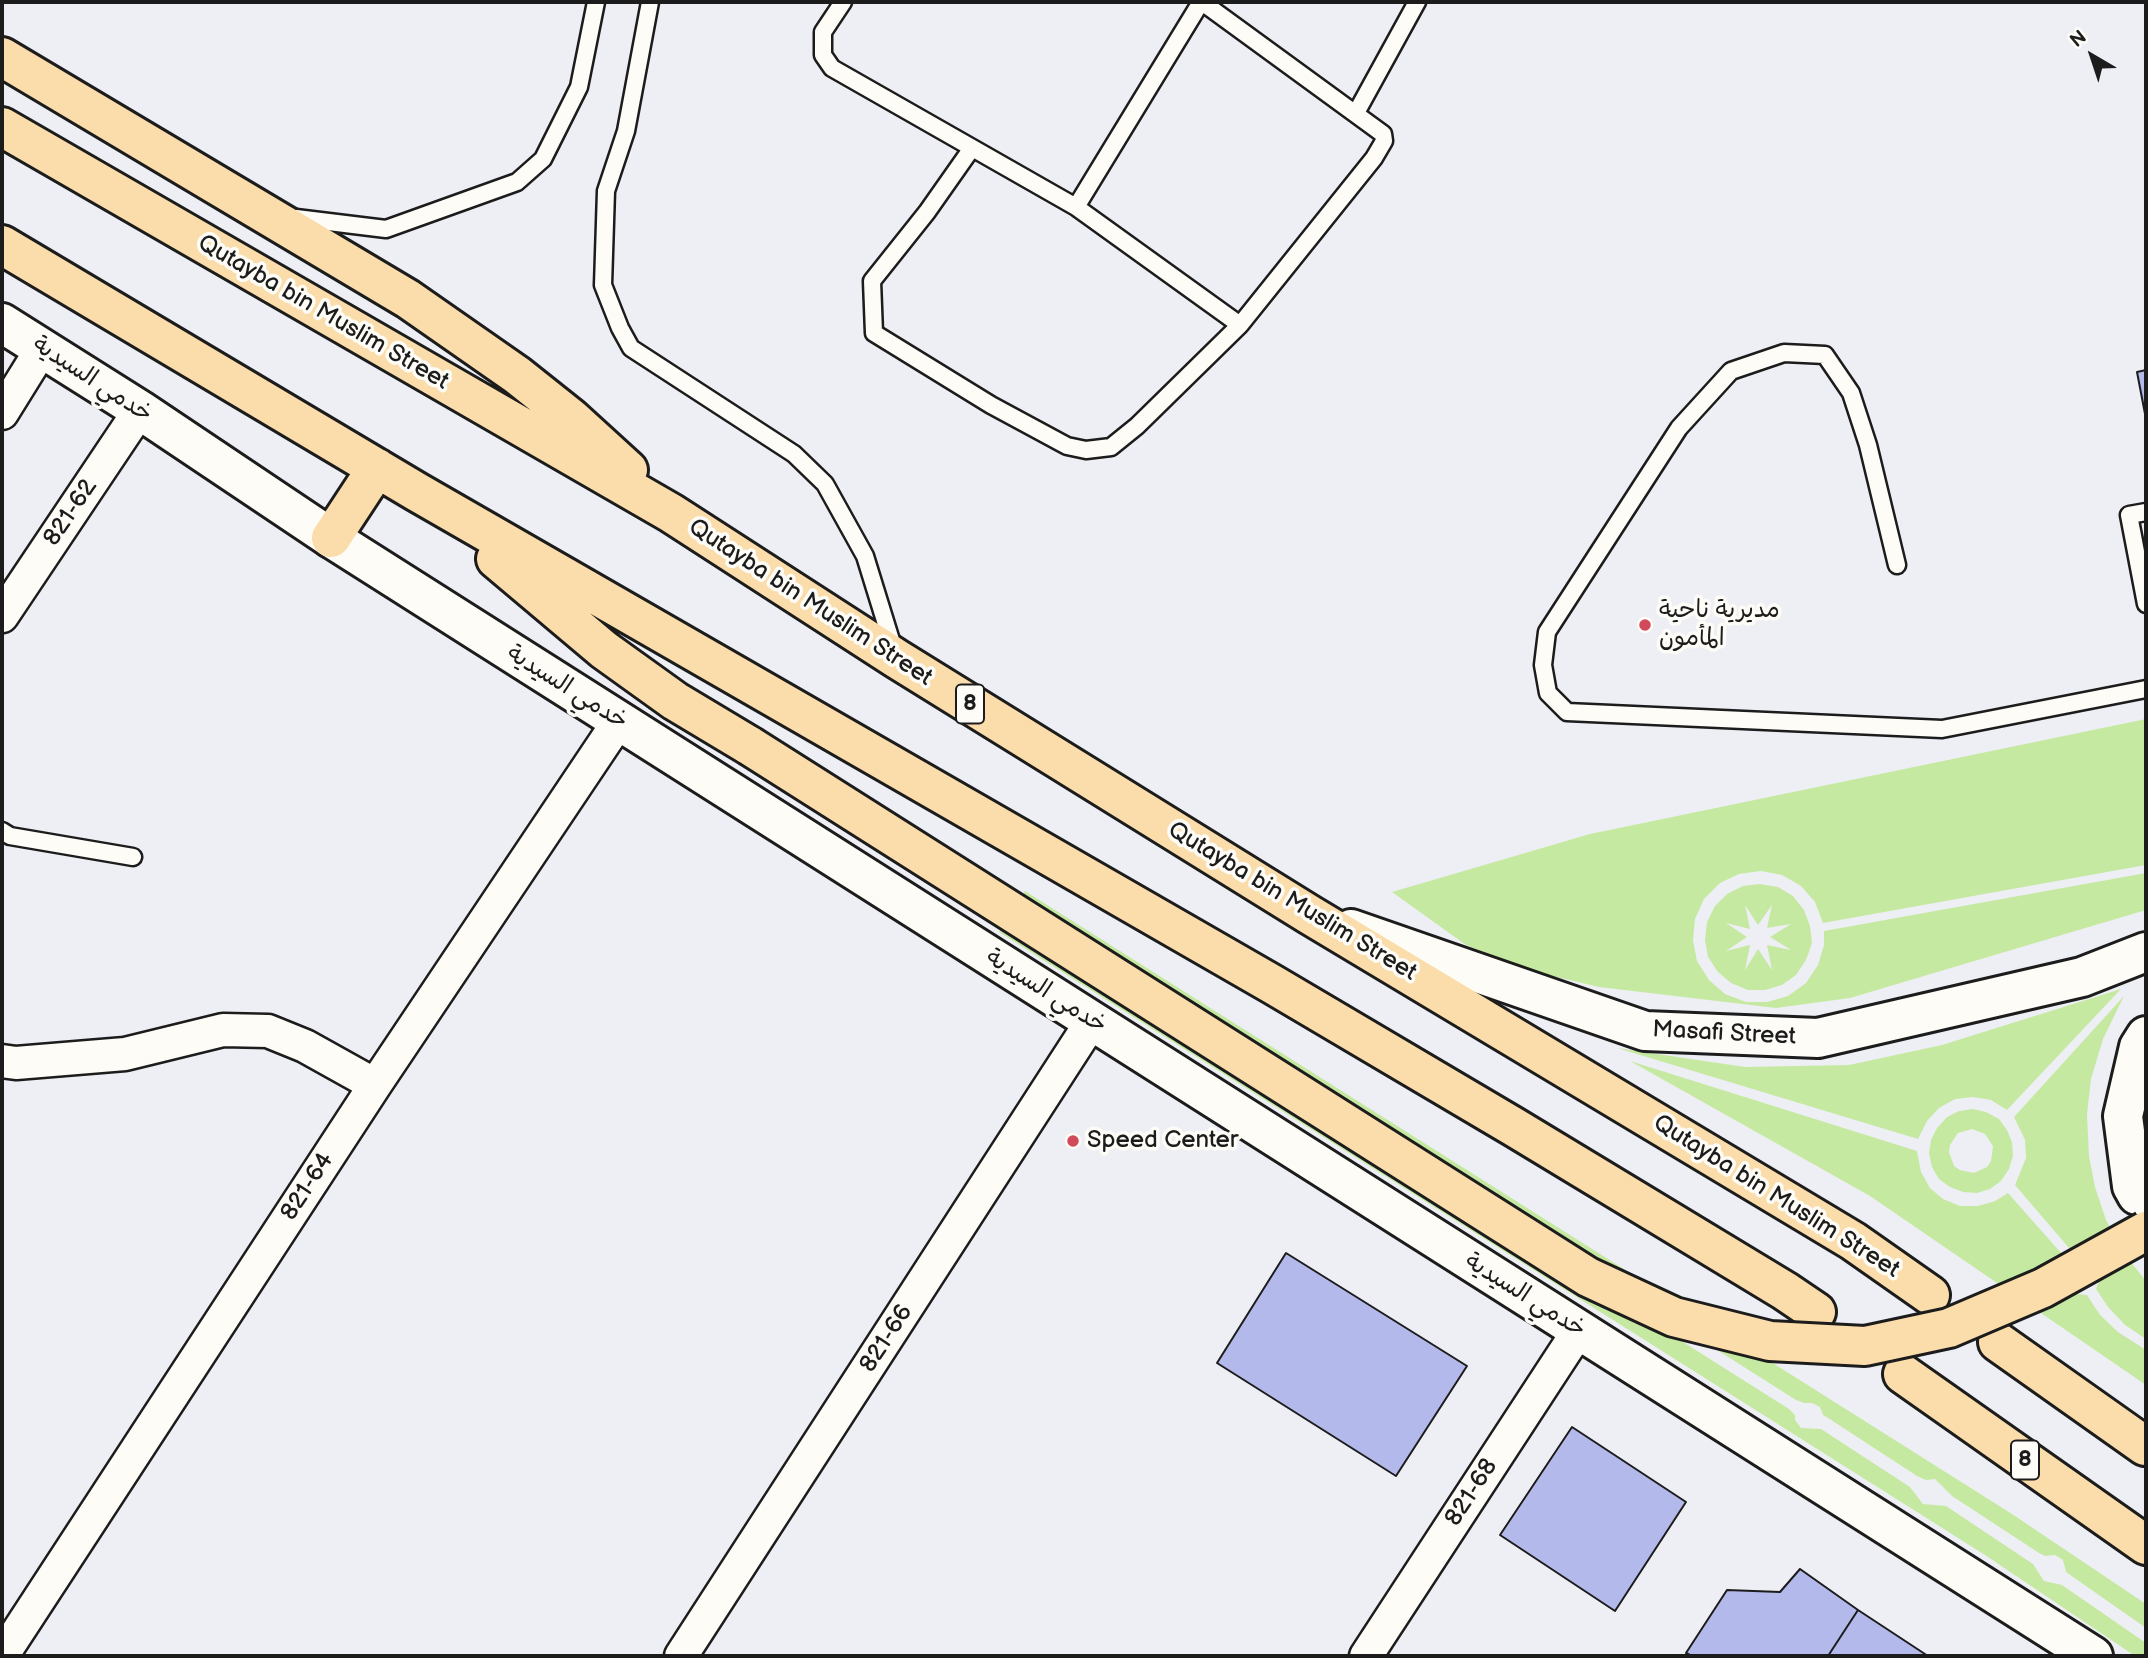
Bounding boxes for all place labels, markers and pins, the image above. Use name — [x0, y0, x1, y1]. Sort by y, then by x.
place label: مديرية ناحية المأمون — [1659, 597, 1780, 653]
marker: مديرية ناحية المأمون — [1637, 617, 1653, 633]
place label: Speed Center — [1087, 1127, 1239, 1155]
marker: Speed Center — [1065, 1133, 1081, 1149]

